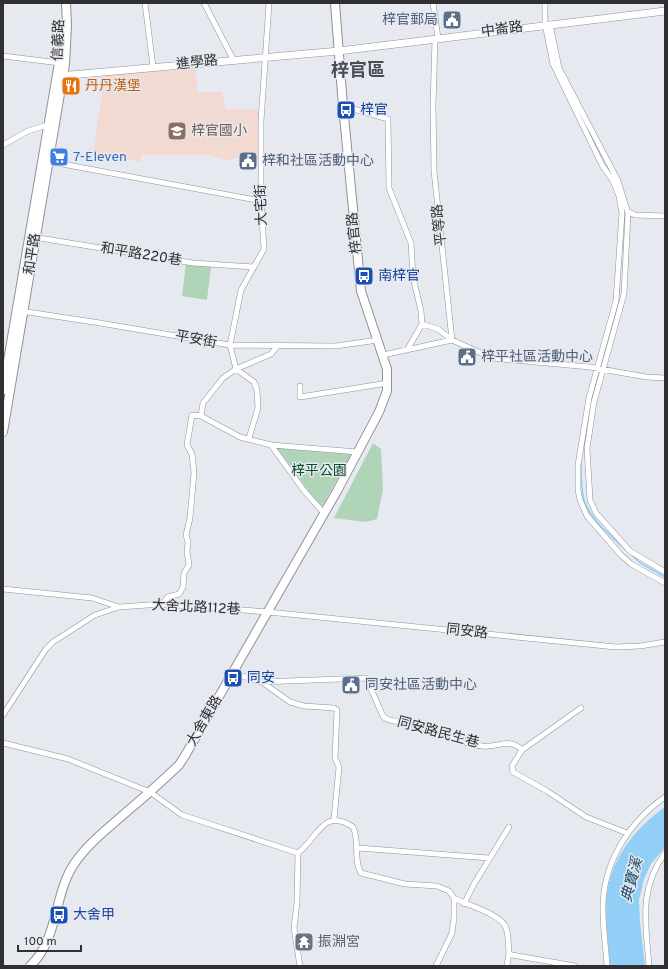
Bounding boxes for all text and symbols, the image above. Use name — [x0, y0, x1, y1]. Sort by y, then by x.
public building icon: 梓官郵局 — [441, 9, 463, 31]
place label: 梓官郵局 — [382, 11, 438, 29]
street label: 信義路 — [49, 19, 69, 61]
street label: 中崙路 — [480, 19, 524, 41]
street label: 進學路 — [175, 52, 219, 74]
district label: 梓官區 — [331, 60, 385, 83]
restaurant icon: 丹丹漢堡 — [60, 75, 82, 97]
place label: 丹丹漢堡 — [85, 78, 141, 95]
bus stop icon: 梓官 — [335, 99, 357, 121]
place label: 梓官 — [360, 101, 388, 119]
school or university icon: 梓官國小 — [166, 120, 188, 142]
place label: 梓官國小 — [191, 122, 247, 140]
supermarket icon: 7-Eleven — [48, 146, 70, 168]
place label: 7-Eleven — [73, 149, 127, 166]
public building icon: 梓和社區活動中心 — [237, 150, 259, 172]
place label: 梓和社區活動中心 — [262, 152, 374, 170]
street label: 大宅街 — [253, 184, 271, 226]
street label: 平等路 — [428, 203, 451, 247]
street label: 梓官路 — [343, 211, 366, 255]
street label: 和平路 — [21, 232, 45, 276]
street label: 和平路220巷 — [99, 240, 183, 270]
bus stop icon: 南梓官 — [353, 265, 375, 287]
place label: 南梓官 — [378, 267, 420, 285]
street label: 平安街 — [174, 328, 218, 352]
public building icon: 梓平社區活動中心 — [456, 346, 478, 368]
place label: 梓平社區活動中心 — [481, 348, 593, 366]
park label: 梓平公園 — [291, 462, 347, 480]
street label: 大舍北路112巷 — [151, 596, 241, 619]
street label: 同安路 — [445, 621, 489, 643]
bus stop icon: 同安 — [222, 667, 244, 689]
place label: 同安 — [247, 670, 275, 687]
public building icon: 同安社區活動中心 — [340, 674, 362, 696]
place label: 同安社區活動中心 — [365, 677, 477, 694]
street label: 大舍東路 — [184, 693, 226, 749]
street label: 同安路民生巷 — [395, 714, 481, 752]
water label: 典寶溪 — [618, 854, 649, 904]
bus stop icon: 大舍甲 — [48, 904, 70, 926]
place label: 大舍甲 — [73, 907, 115, 924]
scale bar — [18, 927, 81, 953]
temple icon: 振淵宮 — [293, 931, 315, 953]
place label: 振淵宮 — [318, 933, 360, 951]
text: 100 m — [24, 934, 57, 950]

